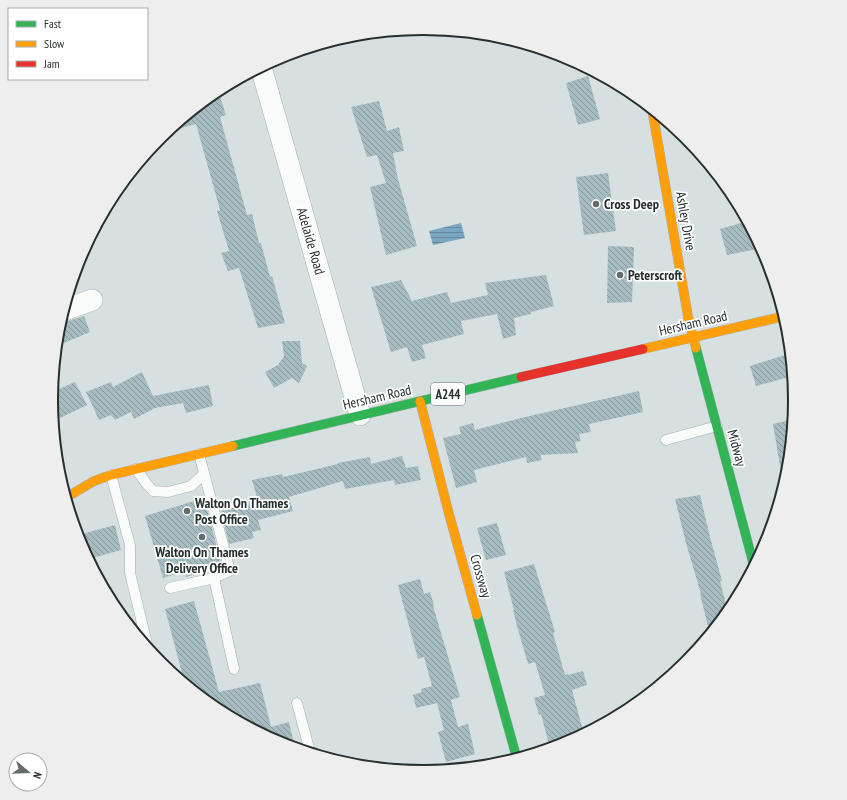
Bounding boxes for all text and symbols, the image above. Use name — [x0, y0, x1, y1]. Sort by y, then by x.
legend — [8, 8, 148, 80]
text: Fast — [44, 16, 62, 31]
text: Slow — [44, 36, 65, 51]
text: Jam — [43, 56, 60, 71]
street label: Ashley Drive — [672, 190, 700, 252]
place label: Cross Deep — [604, 195, 659, 213]
marker: Cross Deep — [591, 199, 601, 209]
street label: Adelaide Road — [293, 205, 329, 277]
place label: Peterscroft — [628, 266, 682, 284]
marker: Peterscroft — [615, 270, 625, 280]
street label: Hersham Road — [657, 306, 729, 340]
street label: Hersham Road — [341, 380, 413, 414]
road number: A244 — [431, 383, 465, 405]
street label: Midway — [723, 428, 751, 469]
place label: Walton On Thames Post Office — [194, 494, 288, 528]
marker: Walton On Thames Post Office — [182, 506, 192, 516]
marker: Walton On Thames Delivery Office — [197, 532, 207, 542]
place label: Walton On Thames Delivery Office — [154, 543, 249, 577]
street label: Crossway — [466, 552, 496, 601]
north arrow — [8, 752, 48, 792]
text: N — [30, 770, 45, 780]

